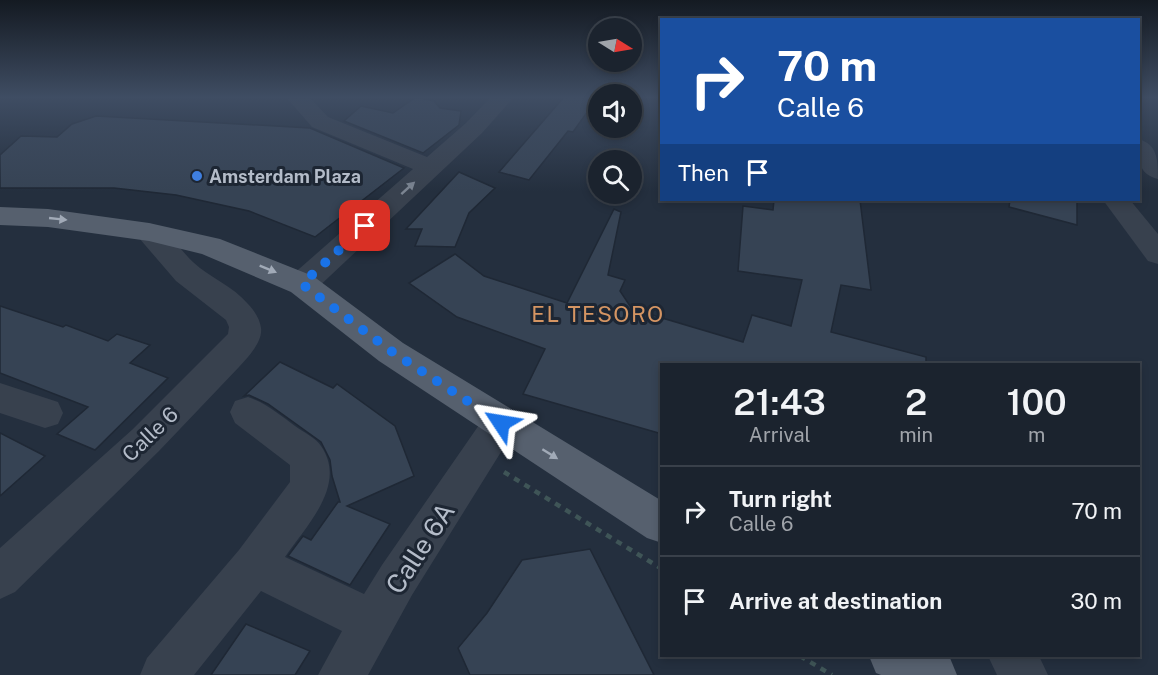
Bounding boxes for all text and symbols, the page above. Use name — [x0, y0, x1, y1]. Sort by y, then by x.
north arrow — [588, 18, 642, 72]
map controls — [588, 18, 642, 204]
text: 70 m — [777, 41, 877, 90]
icon: right — [678, 42, 756, 120]
button: sound — [588, 84, 642, 138]
text: Calle 6 — [777, 91, 864, 123]
button: search — [588, 150, 642, 204]
icon: arrive — [741, 156, 774, 189]
text: Then — [678, 160, 729, 186]
place label: Amsterdam Plaza — [209, 166, 361, 187]
marker: Amsterdam Plaza — [190, 169, 204, 183]
one-way arrow — [400, 181, 414, 195]
pin — [339, 200, 390, 251]
icon: arrive — [348, 209, 381, 242]
one-way arrow — [49, 215, 68, 224]
one-way arrow — [259, 264, 277, 274]
district label: EL TESORO — [531, 301, 665, 327]
text: 21:43 — [733, 381, 826, 423]
text: 2 — [905, 381, 927, 423]
text: 100 — [1006, 381, 1067, 423]
position arrow — [469, 391, 533, 455]
street label: Calle 6 — [117, 401, 183, 467]
text: Arrival — [749, 423, 811, 447]
text: min — [899, 423, 933, 447]
text: m — [1028, 423, 1045, 447]
one-way arrow — [542, 449, 558, 460]
text: Turn right — [729, 486, 832, 512]
icon: right — [678, 495, 711, 528]
street label: Calle 6A — [379, 497, 461, 599]
text: 70 m — [1071, 498, 1122, 524]
text: Calle 6 — [729, 512, 794, 536]
icon: arrive — [678, 585, 711, 618]
text: Arrive at destination — [729, 588, 942, 614]
text: 30 m — [1070, 588, 1122, 614]

